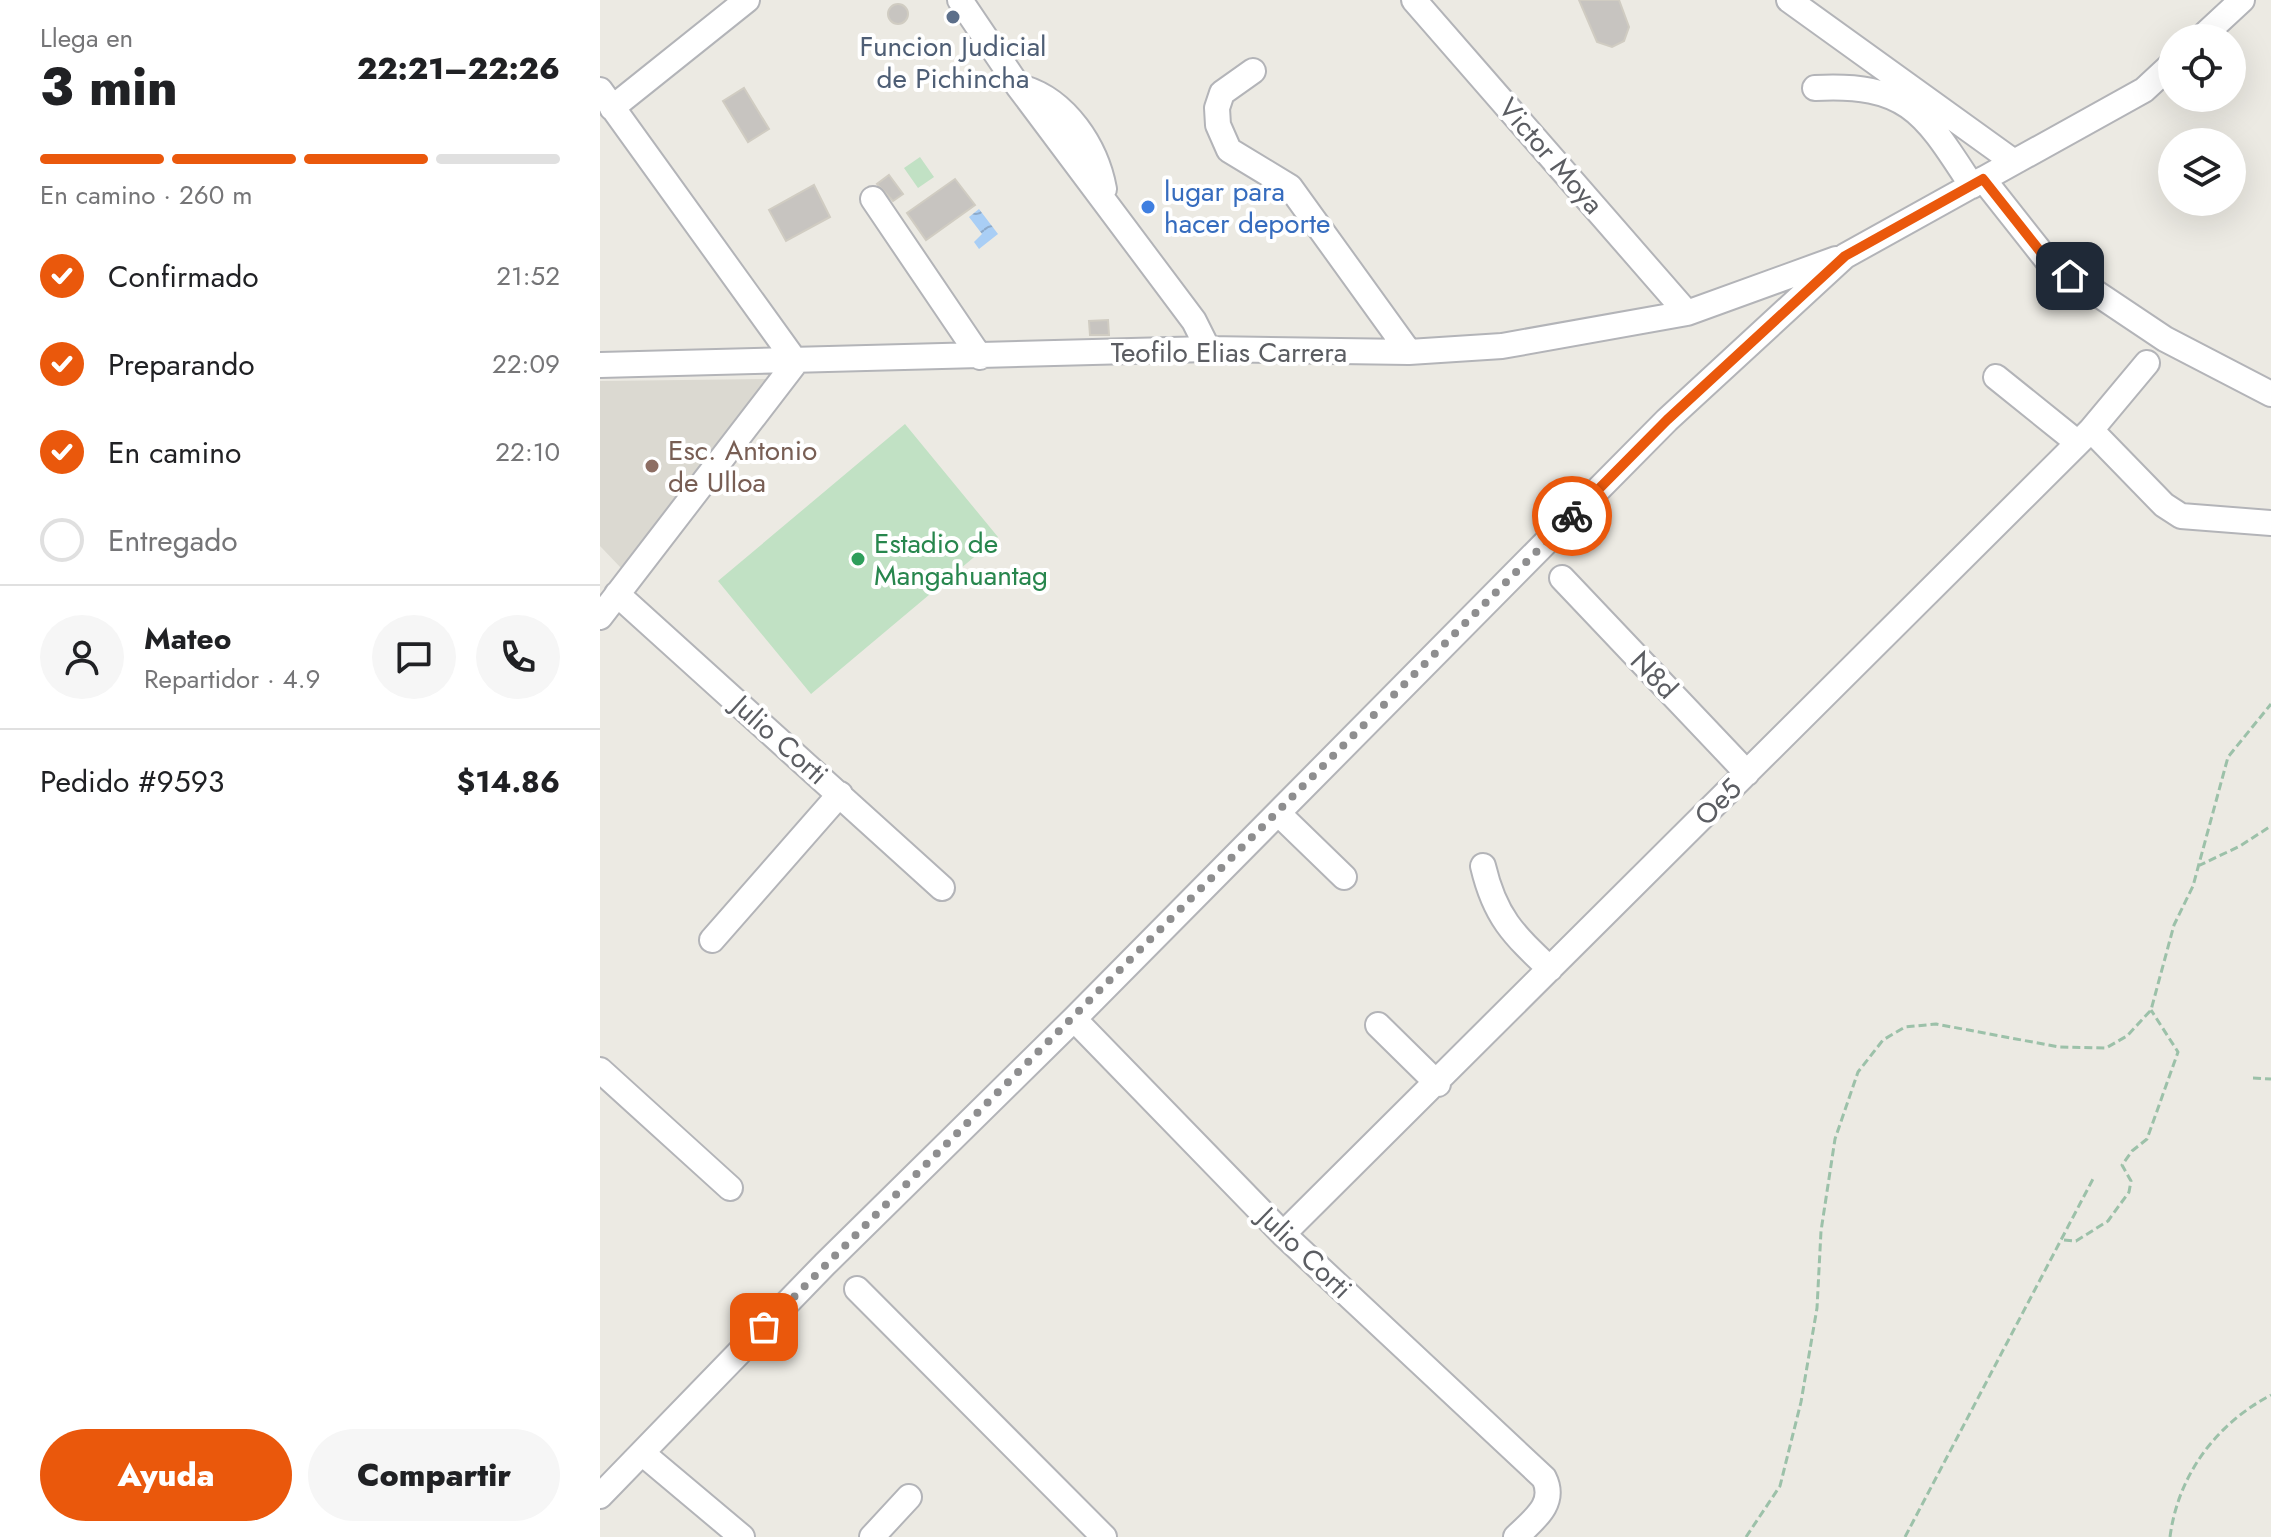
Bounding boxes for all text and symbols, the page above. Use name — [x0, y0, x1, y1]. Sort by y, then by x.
marker: Funcion Judicial de Pichincha — [944, 8, 962, 26]
text: Llega en — [40, 19, 133, 57]
map controls — [2158, 24, 2246, 216]
button: locate — [2158, 24, 2246, 112]
place label: Funcion Judicial de Pichincha — [859, 26, 1047, 99]
text: 22:21–22:26 — [357, 47, 560, 90]
text: 3 min — [40, 49, 178, 125]
street label: Victor Moya — [1489, 89, 1613, 223]
button: layers — [2158, 128, 2246, 216]
place label: lugar para hacer deporte — [1164, 171, 1330, 244]
text: En camino · 260 m — [40, 176, 252, 214]
marker: lugar para hacer deporte — [1139, 198, 1157, 216]
pin — [2036, 242, 2104, 310]
icon: check — [40, 254, 84, 298]
icon: home — [2048, 254, 2092, 298]
text: Confirmado — [108, 255, 259, 298]
text: 21:52 — [496, 257, 560, 295]
street label: Teofilo Elias Carrera — [1111, 332, 1347, 373]
icon: check — [40, 342, 84, 386]
text: Preparando — [108, 343, 255, 386]
text: 22:09 — [492, 345, 560, 383]
icon: check — [40, 430, 84, 474]
place label: Esc. Antonio de Ulloa — [668, 430, 817, 503]
text: En camino — [108, 431, 241, 474]
text: 22:10 — [495, 433, 560, 471]
marker: Esc. Antonio de Ulloa — [643, 457, 661, 475]
courier — [1532, 476, 1612, 556]
icon: bike — [1550, 494, 1594, 538]
text: Entregado — [108, 519, 238, 562]
place label: Estadio de Mangahuantag — [874, 523, 1048, 596]
marker: Estadio de Mangahuantag — [849, 550, 867, 568]
button: person — [40, 615, 124, 699]
button: chat — [372, 615, 456, 699]
button: phone — [476, 615, 560, 699]
text: Mateo — [144, 617, 231, 660]
street label: N8d — [1621, 642, 1687, 708]
text: Repartidor · 4.9 — [144, 660, 320, 698]
street label: Julio Corti — [720, 683, 837, 794]
text: Pedido #9593 — [40, 760, 224, 803]
text: $14.86 — [457, 760, 560, 803]
street label: Oe5 — [1685, 769, 1751, 835]
street label: Julio Corti — [1246, 1195, 1361, 1308]
pin — [730, 1293, 798, 1361]
icon: bag — [742, 1305, 786, 1349]
button: Ayuda — [40, 1429, 292, 1521]
button: Compartir — [308, 1429, 560, 1521]

